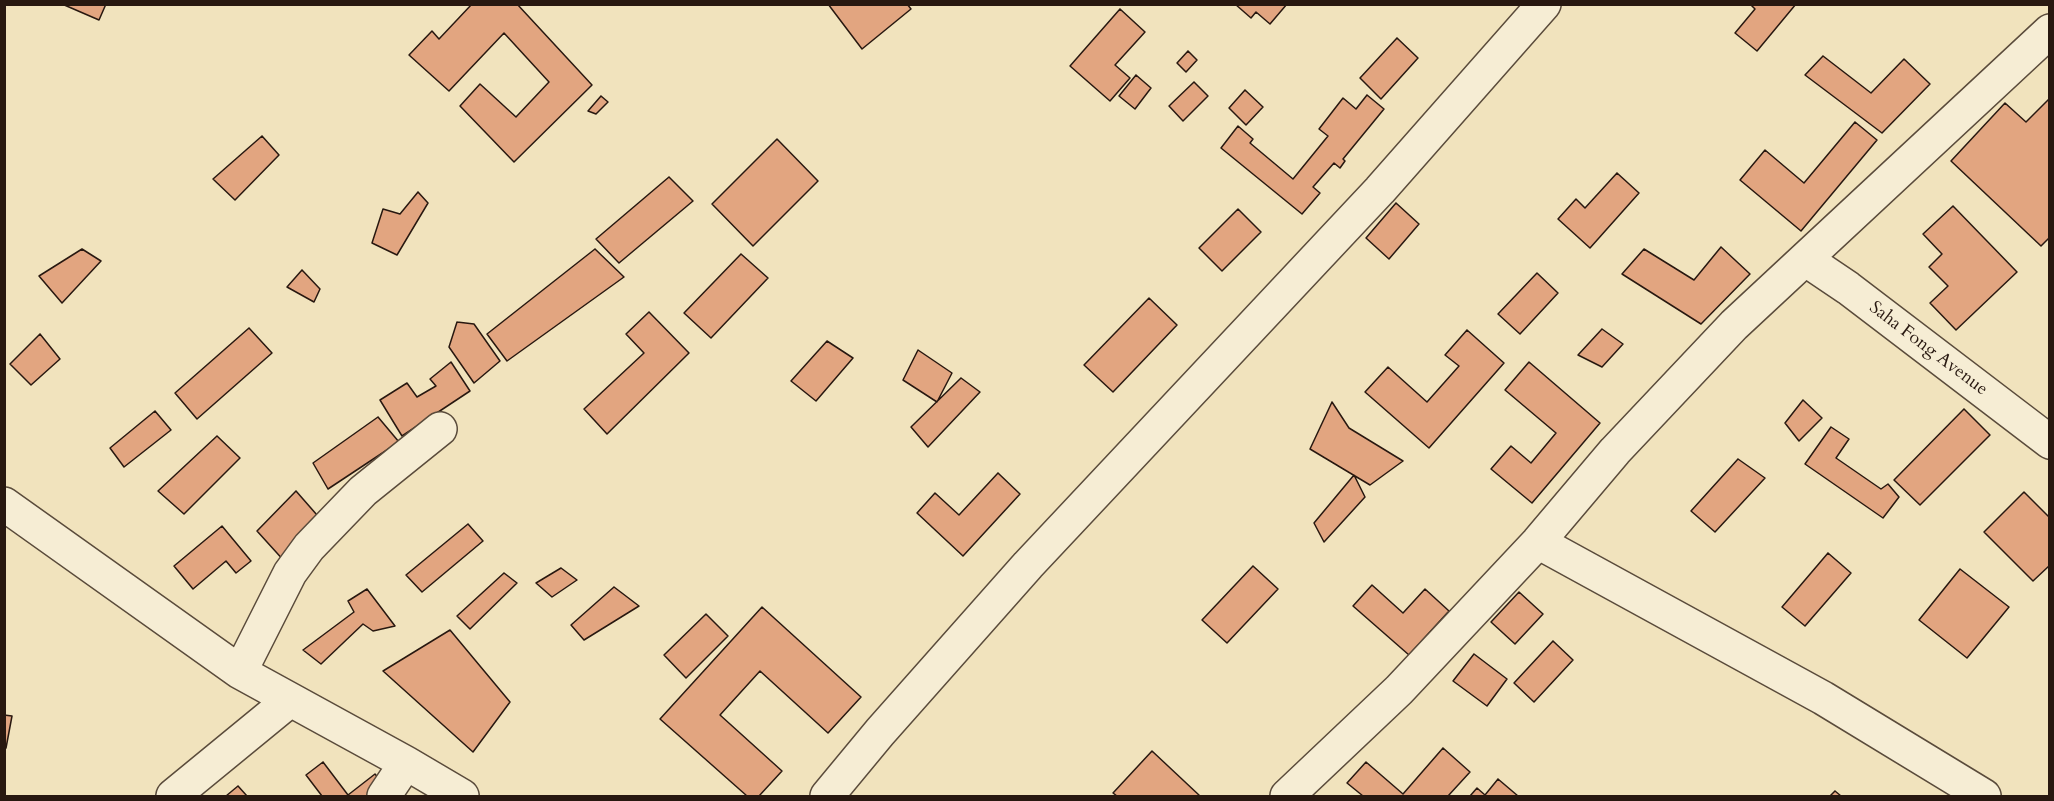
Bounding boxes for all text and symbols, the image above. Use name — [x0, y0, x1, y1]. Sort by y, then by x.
street label: Saha Fong Avenue — [1864, 297, 1992, 401]

